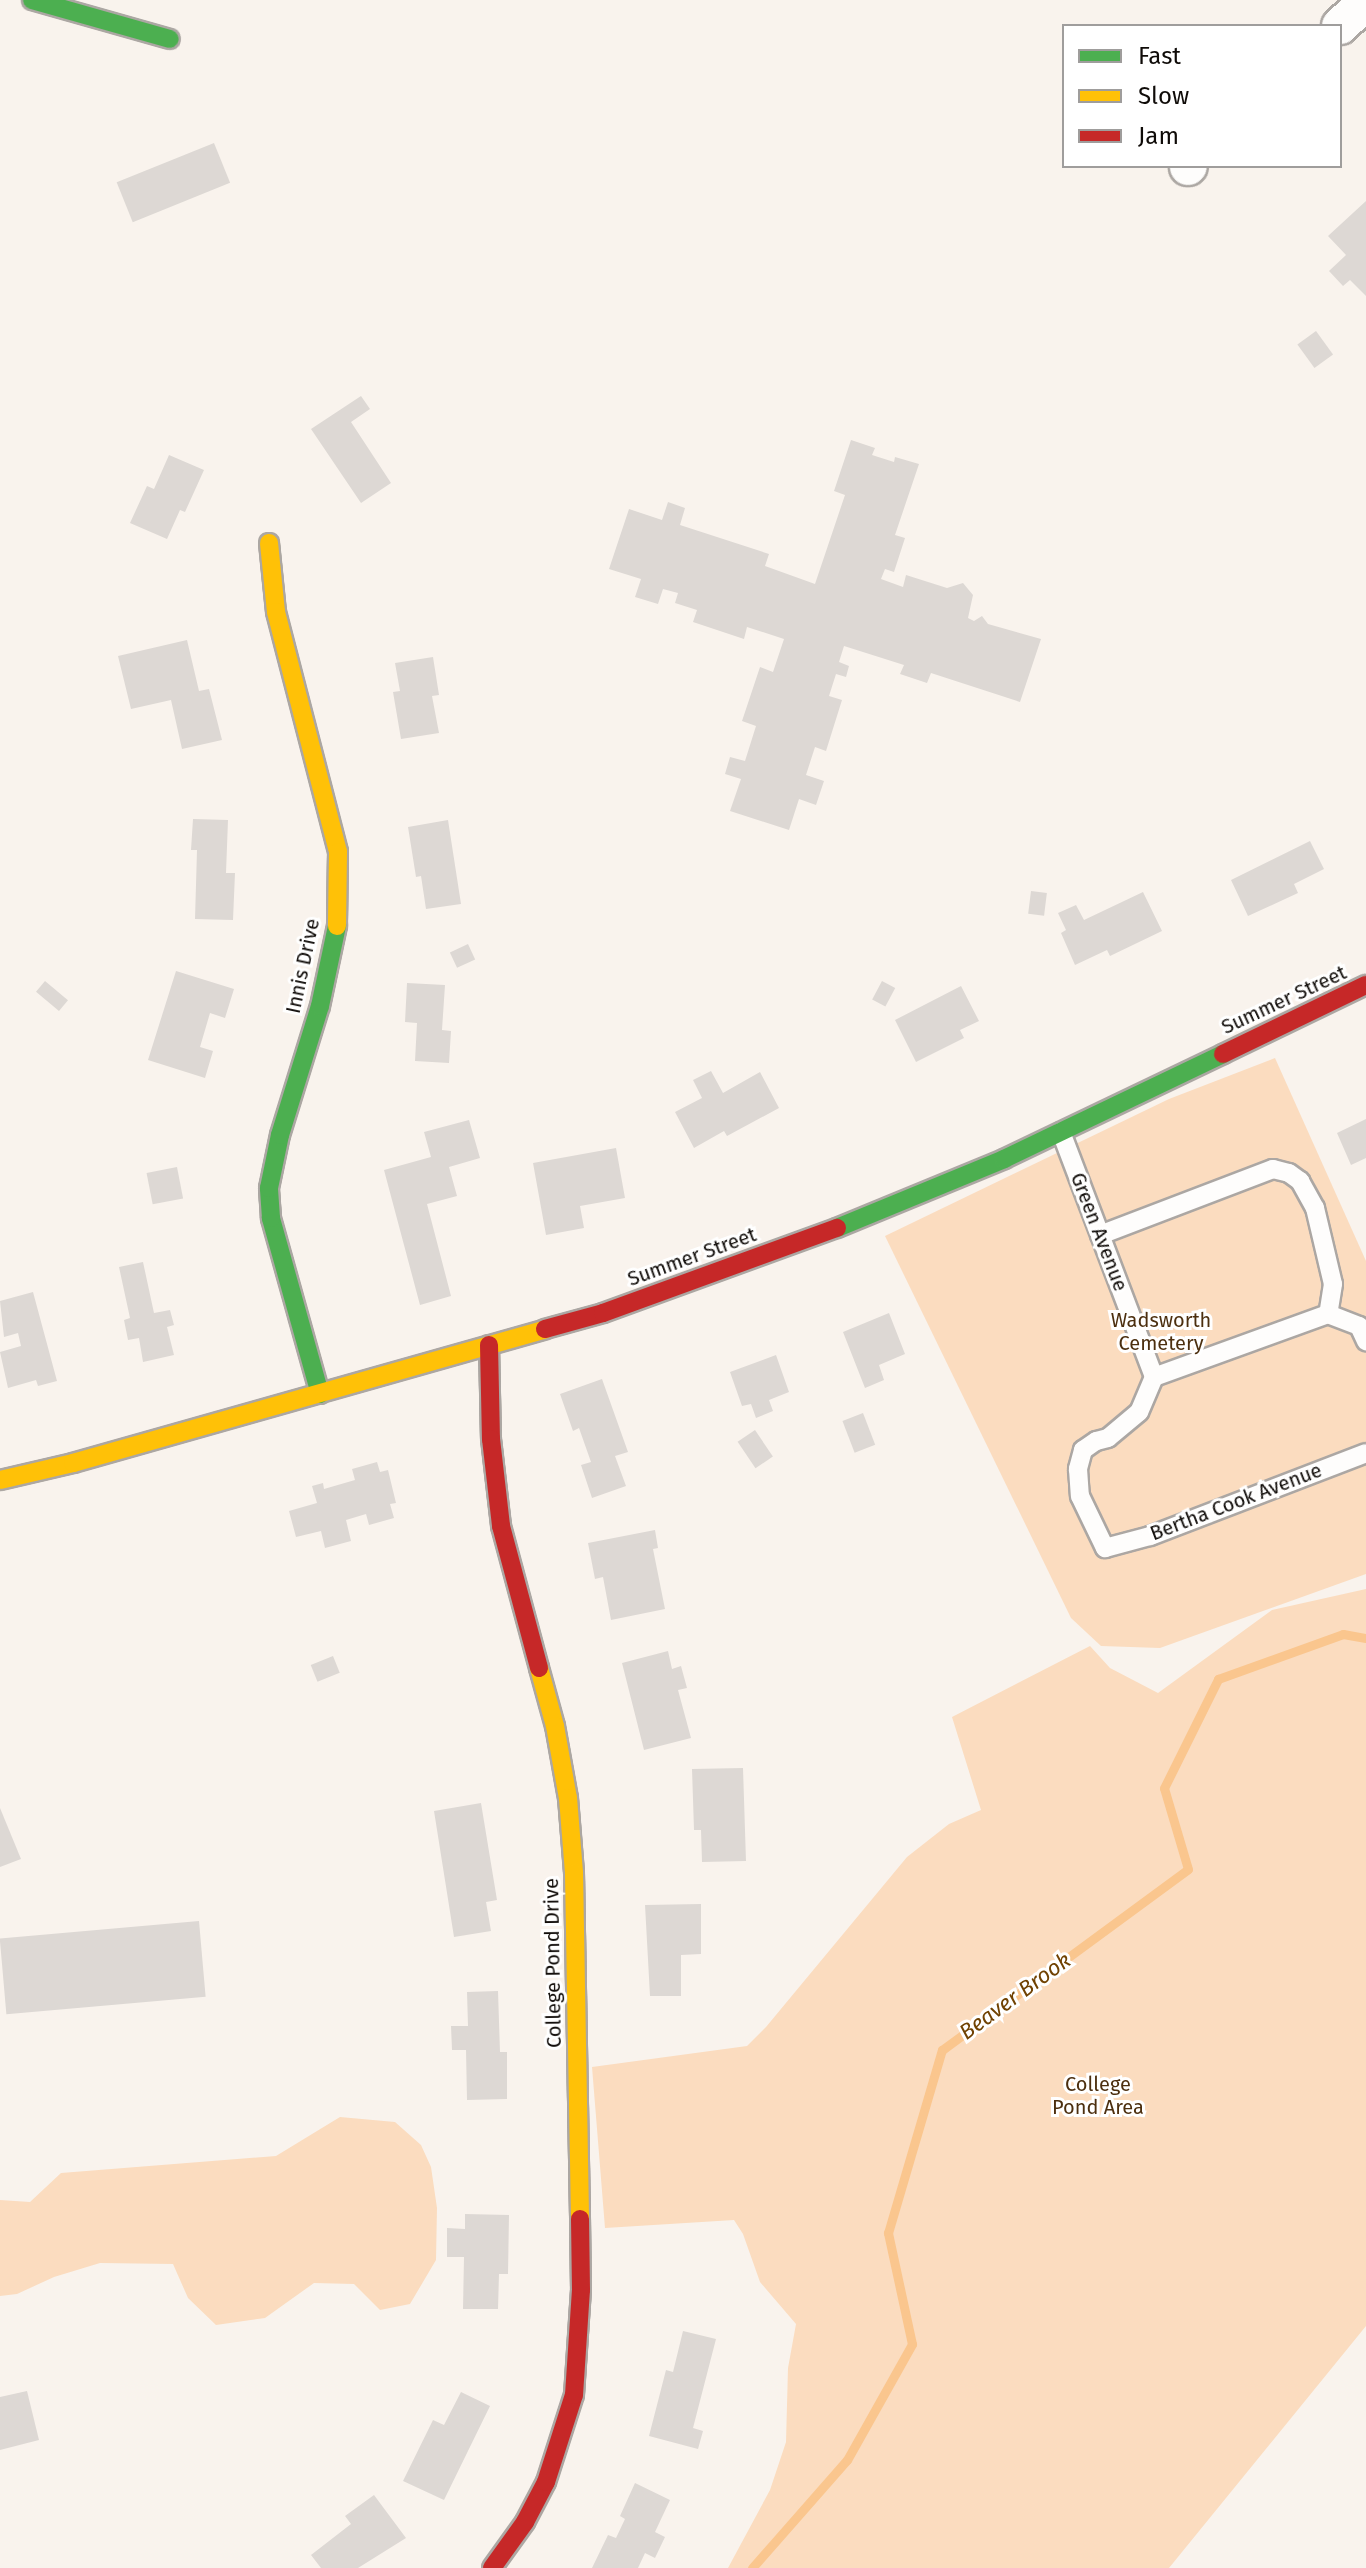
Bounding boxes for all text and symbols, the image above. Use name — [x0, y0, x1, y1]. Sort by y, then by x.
legend — [1062, 24, 1342, 168]
text: Fast — [1138, 42, 1181, 70]
text: Slow — [1138, 82, 1189, 110]
text: Jam — [1138, 122, 1179, 150]
street label: Innis Drive — [281, 916, 325, 1016]
street label: Summer Street — [1218, 961, 1350, 1039]
street label: Green Avenue — [1065, 1169, 1133, 1295]
street label: Summer Street — [624, 1223, 760, 1291]
park label: Wadsworth Cemetery — [1111, 1308, 1211, 1355]
street label: Bertha Cook Avenue — [1147, 1458, 1325, 1546]
street label: College Pond Drive — [540, 1878, 566, 2048]
water label: Beaver Brook — [954, 1947, 1076, 2045]
park label: College Pond Area — [1052, 2073, 1144, 2120]

